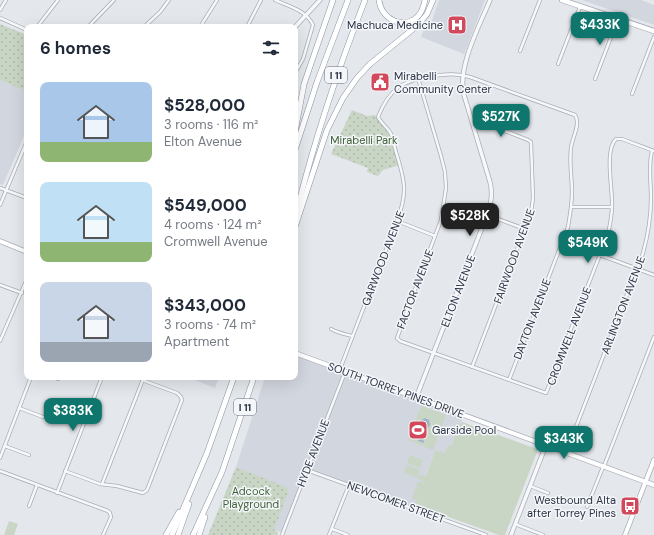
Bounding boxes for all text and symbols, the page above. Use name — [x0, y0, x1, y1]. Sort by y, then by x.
pin: $433K — [572, 12, 628, 46]
hospital icon: Machuca Medicine — [446, 14, 468, 36]
text: $433K — [580, 16, 620, 33]
place label: Machuca Medicine — [347, 18, 443, 32]
text: 6 homes — [40, 37, 111, 59]
icon: filters — [260, 37, 282, 59]
road number: I 11 — [325, 67, 347, 83]
place label: Mirabelli Community Center — [394, 69, 492, 96]
public building icon: Mirabelli Community Center — [369, 71, 391, 93]
text: $528,000 — [164, 94, 245, 116]
icon: home — [72, 98, 120, 146]
pin: $527K — [473, 104, 529, 138]
text: $527K — [482, 108, 520, 125]
text: 3 rooms · 116 m² — [164, 116, 258, 133]
text: Elton Avenue — [164, 133, 242, 150]
park label: Mirabelli Park — [330, 133, 398, 147]
text: $549,000 — [164, 194, 247, 216]
icon: home — [72, 198, 120, 246]
pin: $528K — [442, 203, 498, 237]
text: $528K — [450, 207, 490, 224]
street label: FAIRWOOD AVENUE — [490, 207, 538, 305]
street label: GARWOOD AVENUE — [358, 208, 408, 308]
text: 4 rooms · 124 m² — [164, 216, 261, 233]
pin: $549K — [560, 230, 616, 264]
text: Cromwell Avenue — [164, 233, 268, 250]
text: $549K — [567, 234, 609, 251]
street label: FACTOR AVENUE — [393, 247, 437, 331]
street label: ELTON AVENUE — [438, 253, 478, 329]
street label: ARLINGTON AVENUE — [598, 254, 648, 356]
street label: DAYTON AVENUE — [510, 277, 554, 361]
street label: CROMWELL AVENUE — [544, 285, 594, 387]
text: $343,000 — [164, 294, 246, 316]
icon: home — [72, 298, 120, 346]
text: 3 rooms · 74 m² — [164, 316, 256, 333]
text: Apartment — [164, 333, 229, 350]
street label: SOUTH TORREY PINES DRIVE — [326, 359, 466, 421]
pin: $383K — [45, 398, 101, 432]
road number: I 11 — [234, 399, 256, 415]
text: $383K — [53, 402, 93, 419]
street label: HYDE AVENUE — [294, 417, 332, 489]
sports icon: Garside Pool — [407, 419, 429, 441]
place label: Garside Pool — [432, 423, 496, 437]
pin: $343K — [536, 426, 592, 460]
text: $343K — [544, 430, 584, 447]
street label: NEWCOMER STREET — [345, 478, 447, 526]
park label: Adcock Playground — [223, 484, 279, 511]
place label: Westbound Alta after Torrey Pines — [527, 493, 616, 520]
bus stop icon: Westbound Alta after Torrey Pines — [619, 495, 641, 517]

